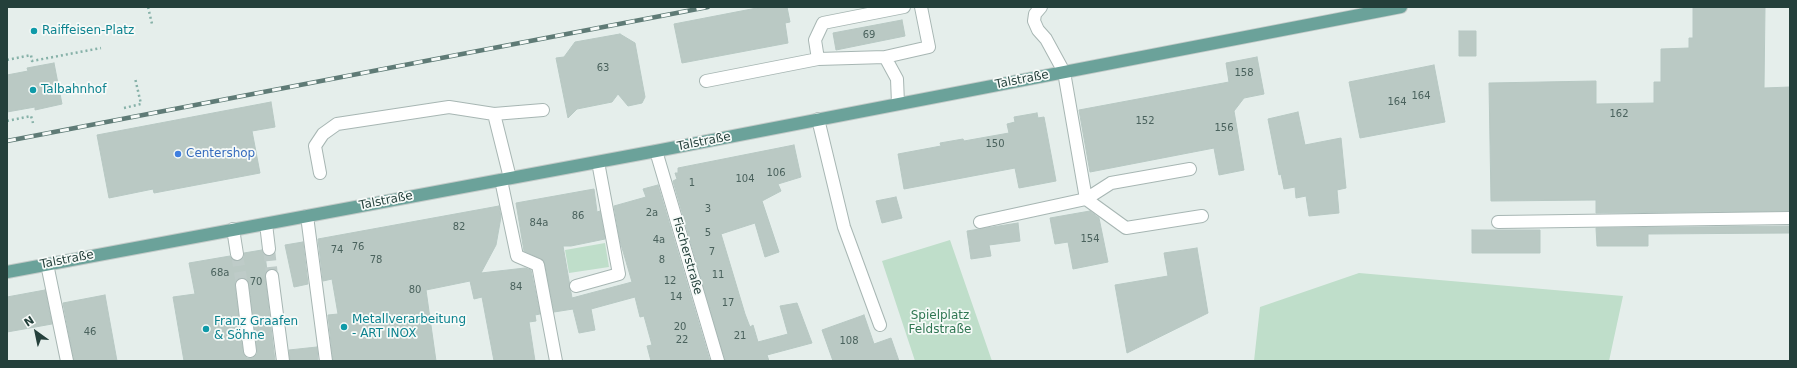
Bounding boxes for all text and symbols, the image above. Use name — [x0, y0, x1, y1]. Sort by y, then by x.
place label: Raiffeisen-Platz — [42, 24, 134, 38]
marker: Raiffeisen-Platz — [29, 26, 39, 36]
house number: 69 — [863, 29, 875, 41]
house number: 63 — [597, 62, 609, 74]
house number: 158 — [1234, 67, 1254, 79]
street label: Talstraße — [994, 68, 1050, 92]
place label: Talbahnhof — [41, 83, 106, 97]
marker: Talbahnhof — [28, 85, 38, 95]
house number: 164 — [1411, 90, 1431, 102]
house number: 164 — [1387, 96, 1407, 108]
house number: 162 — [1609, 108, 1629, 120]
house number: 152 — [1135, 115, 1155, 127]
house number: 156 — [1214, 122, 1234, 134]
street label: Talstraße — [676, 130, 732, 154]
house number: 150 — [985, 138, 1005, 150]
place label: Centershop — [186, 147, 255, 161]
marker: Centershop — [173, 149, 183, 159]
house number: 106 — [766, 167, 786, 179]
house number: 104 — [735, 173, 755, 185]
house number: 1 — [689, 177, 695, 189]
street label: Talstraße — [358, 189, 414, 213]
house number: 3 — [705, 203, 711, 215]
house number: 2a — [646, 207, 658, 219]
house number: 86 — [572, 210, 584, 222]
street label: Fischerstraße — [669, 215, 705, 297]
house number: 84a — [530, 217, 548, 229]
house number: 82 — [453, 221, 465, 233]
house number: 5 — [705, 227, 711, 239]
house number: 154 — [1080, 233, 1100, 245]
house number: 4a — [653, 234, 665, 246]
house number: 76 — [352, 241, 364, 253]
house number: 74 — [331, 244, 343, 256]
house number: 7 — [709, 246, 715, 258]
street label: Talstraße — [39, 248, 95, 272]
house number: 78 — [370, 254, 382, 266]
house number: 8 — [659, 254, 665, 266]
house number: 68a — [211, 267, 229, 279]
house number: 11 — [712, 269, 724, 281]
house number: 12 — [664, 275, 676, 287]
house number: 70 — [250, 276, 262, 288]
house number: 84 — [510, 281, 522, 293]
house number: 80 — [409, 284, 421, 296]
house number: 14 — [670, 291, 682, 303]
house number: 17 — [722, 297, 734, 309]
park label: Spielplatz Feldstraße — [909, 309, 971, 337]
north arrow — [16, 312, 56, 352]
place label: Metallverarbeitung - ART INOX — [352, 313, 466, 341]
text: N — [22, 314, 37, 329]
place label: Franz Graafen & Söhne — [214, 315, 298, 343]
house number: 20 — [674, 321, 686, 333]
marker: Metallverarbeitung - ART INOX — [339, 322, 349, 332]
marker: Franz Graafen & Söhne — [201, 324, 211, 334]
house number: 46 — [84, 326, 96, 338]
house number: 21 — [734, 330, 746, 342]
house number: 22 — [676, 334, 688, 346]
house number: 108 — [839, 335, 859, 347]

